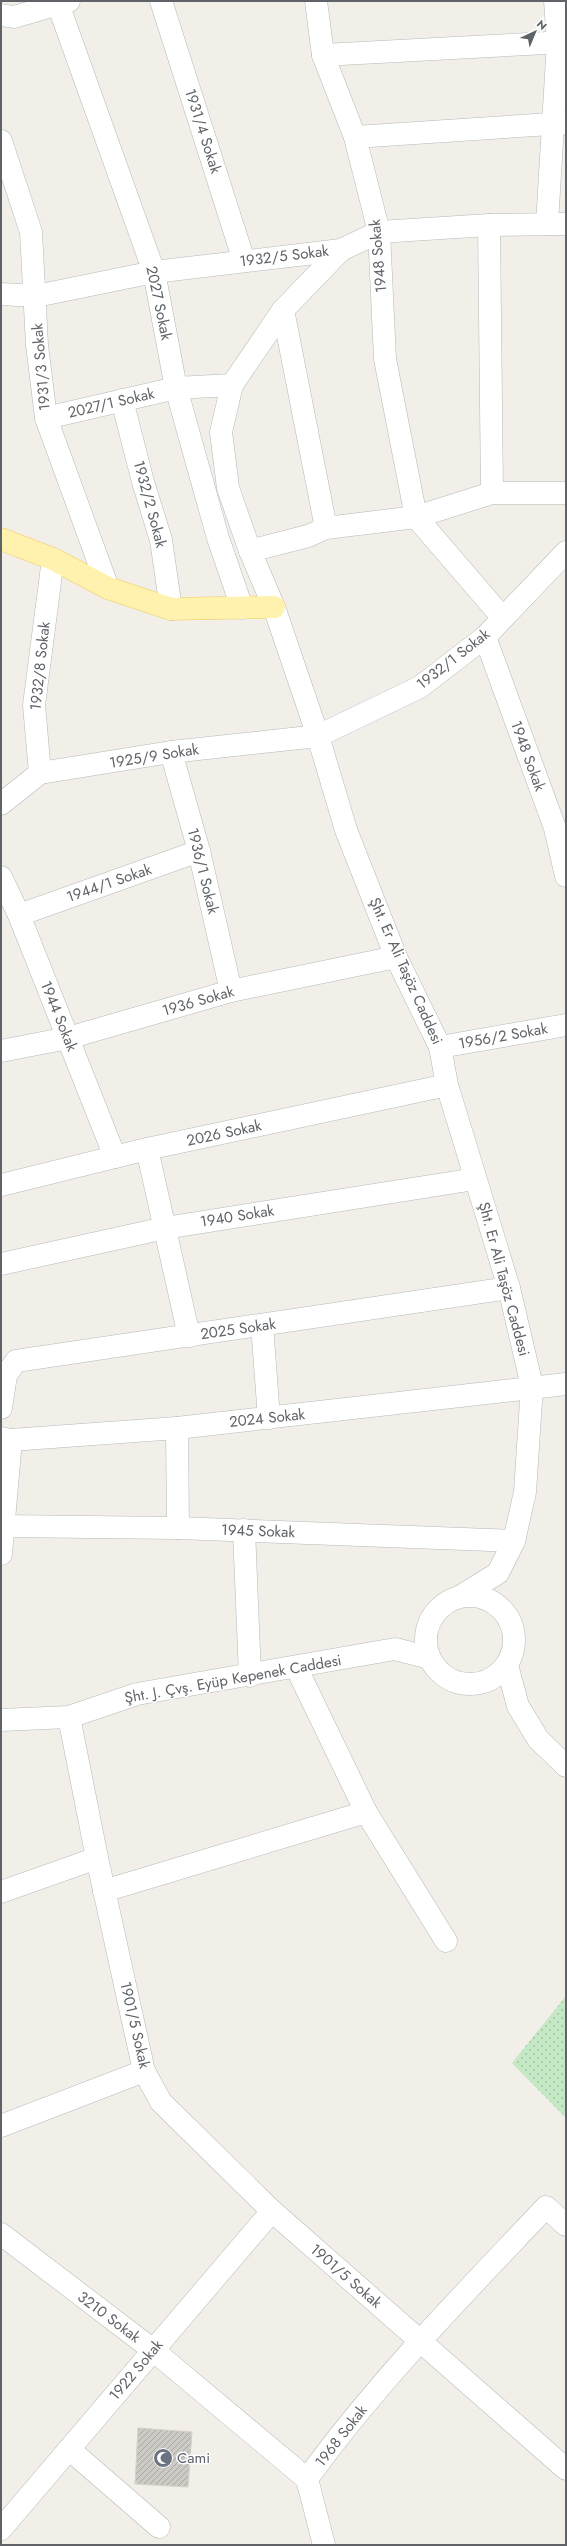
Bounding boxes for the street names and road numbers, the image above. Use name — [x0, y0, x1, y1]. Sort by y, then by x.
street label: 1931/4 Sokak — [179, 86, 227, 177]
street label: 1948 Sokak — [364, 218, 392, 294]
street label: 1932/5 Sokak — [238, 240, 330, 272]
street label: 2027 Sokak — [140, 264, 178, 342]
street label: 1931/3 Sokak — [26, 322, 56, 412]
street label: 2027/1 Sokak — [66, 382, 157, 424]
street label: 1932/2 Sokak — [128, 458, 172, 551]
street label: 1932/8 Sokak — [24, 620, 56, 712]
street label: 1932/1 Sokak — [412, 623, 495, 695]
street label: 1948 Sokak — [505, 718, 551, 795]
street label: 1925/9 Sokak — [108, 738, 201, 774]
street label: 1936/1 Sokak — [182, 826, 224, 917]
street label: 1944/1 Sokak — [63, 858, 155, 908]
street label: Şht. Er Ali Taşöz Caddesi — [364, 894, 448, 1048]
street label: 1944 Sokak — [35, 977, 83, 1055]
street label: 1936 Sokak — [160, 980, 237, 1022]
street label: 1956/2 Sokak — [457, 1017, 550, 1055]
street label: 2026 Sokak — [185, 1114, 264, 1152]
street label: 1940 Sokak — [199, 1199, 276, 1233]
street label: Şht. Er Ali Taşöz Caddesi — [473, 1200, 535, 1358]
street label: 2025 Sokak — [199, 1313, 277, 1345]
street label: 2024 Sokak — [228, 1403, 306, 1433]
street label: 1945 Sokak — [221, 1519, 296, 1543]
street label: Şht. J. Çvş. Eyüp Kepenek Caddesi — [123, 1649, 343, 1709]
street label: 1901/5 Sokak — [114, 1979, 156, 2071]
street label: 1901/5 Sokak — [305, 2239, 387, 2314]
street label: 3210 Sokak — [73, 2286, 145, 2348]
street label: 1922 Sokak — [104, 2334, 168, 2405]
street label: 1968 Sokak — [310, 2400, 373, 2472]

